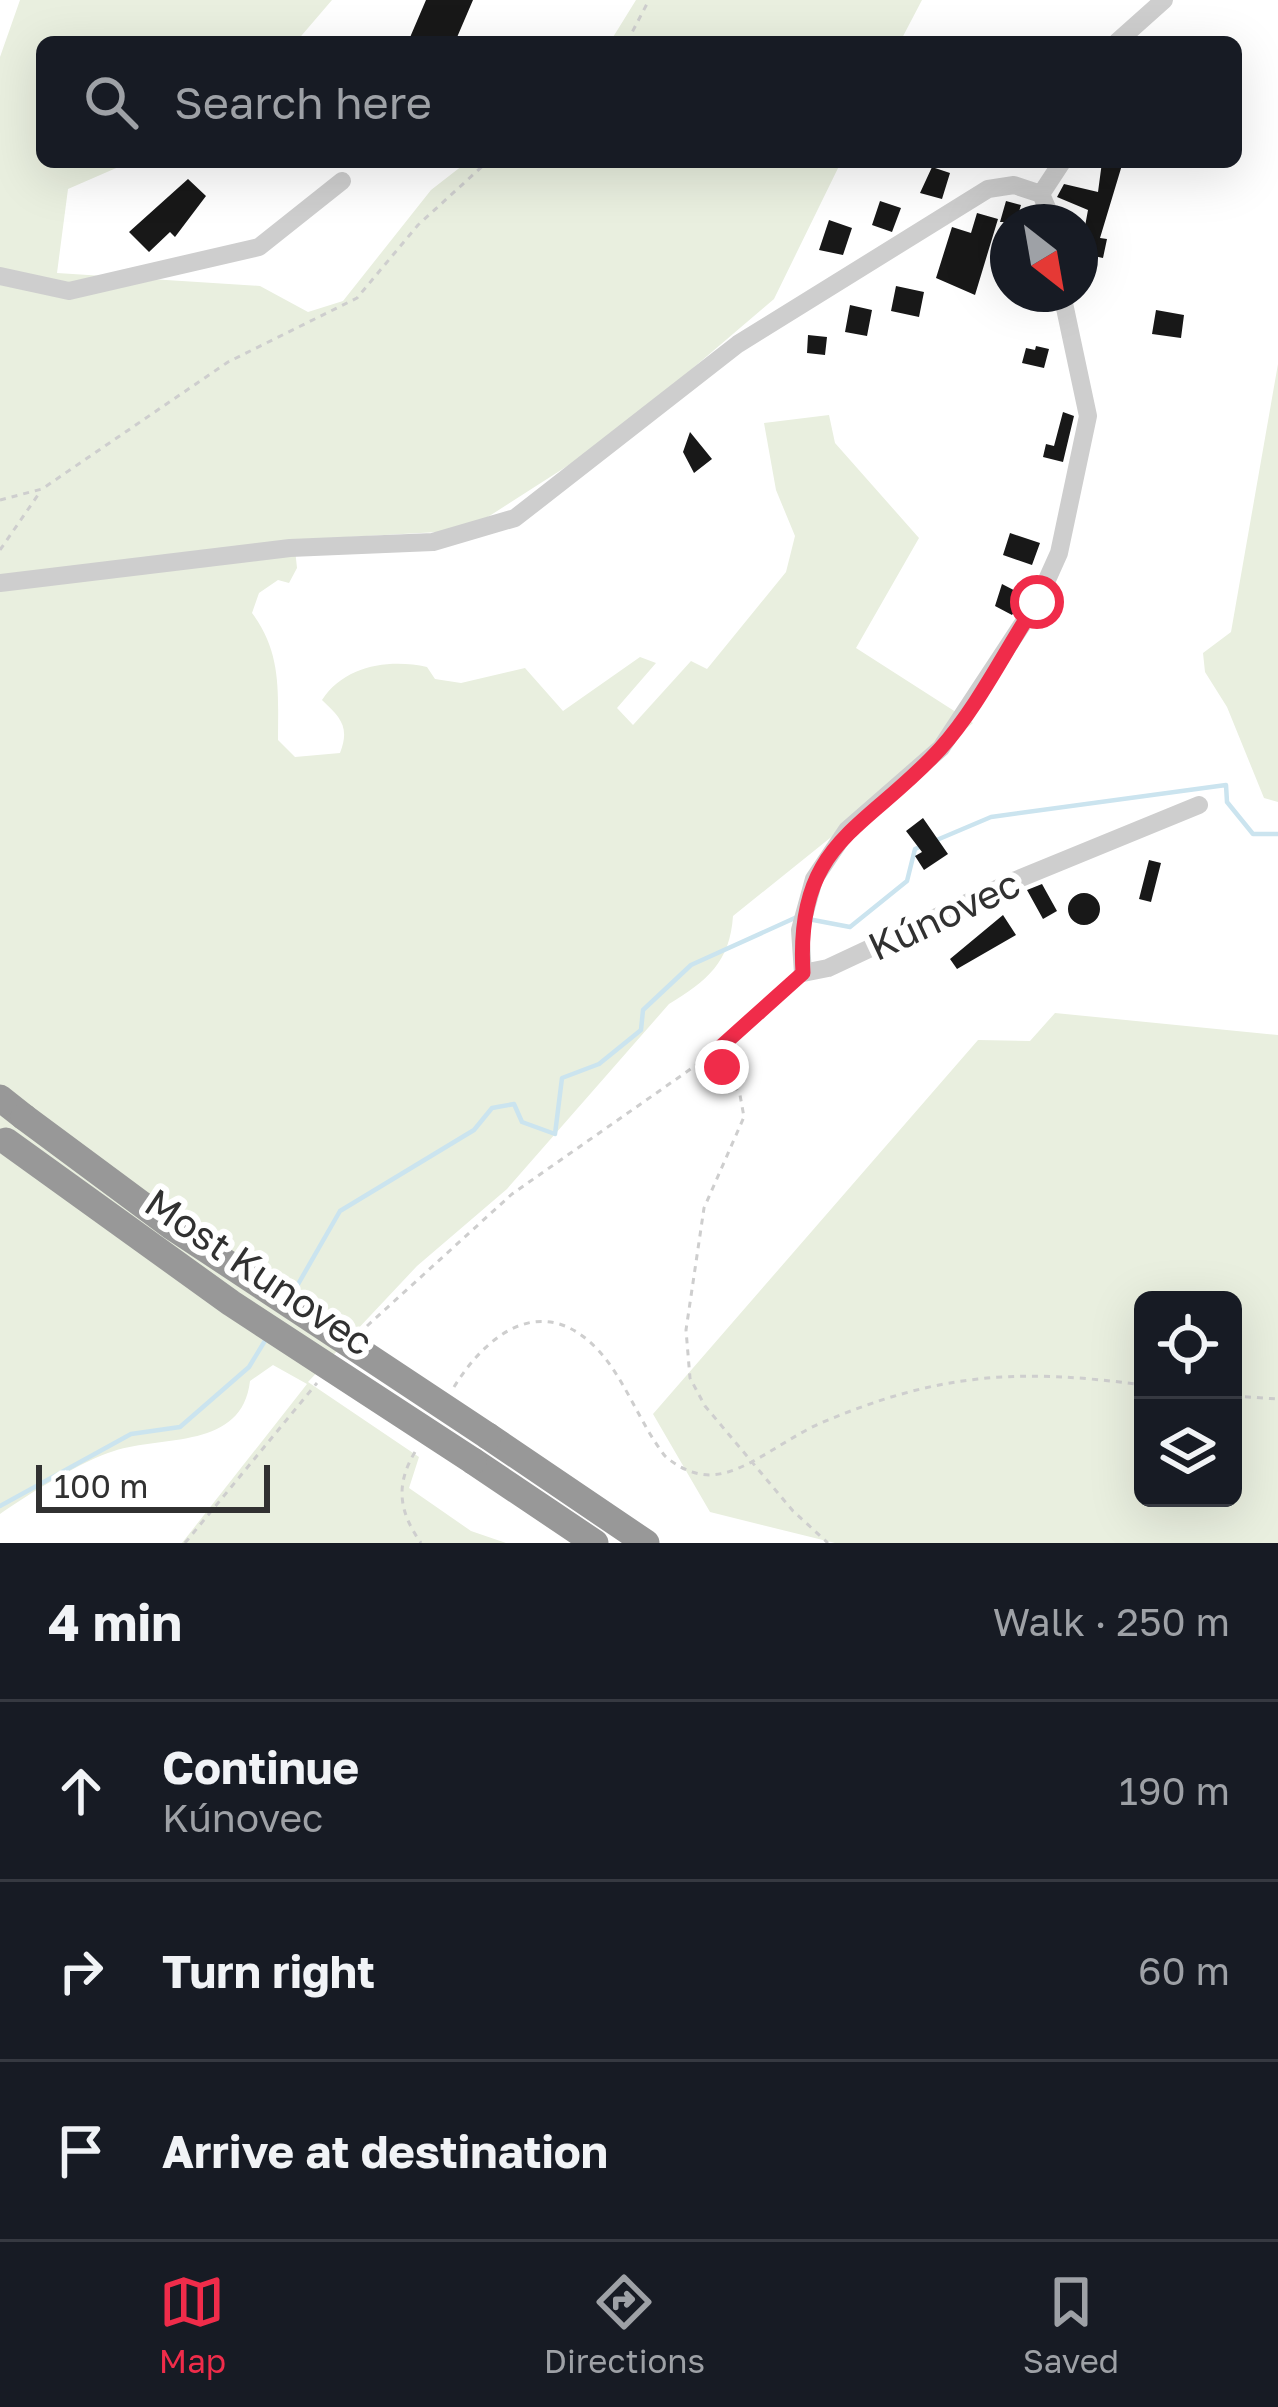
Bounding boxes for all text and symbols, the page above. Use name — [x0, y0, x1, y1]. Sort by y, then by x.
search box — [36, 36, 1242, 168]
icon: search — [78, 69, 144, 135]
text: Search here — [174, 75, 432, 129]
north arrow — [990, 204, 1098, 312]
route start — [1010, 575, 1064, 629]
street label: Kúnovec — [861, 859, 1027, 970]
route end — [695, 1040, 749, 1094]
street label: Most Kunovec — [137, 1178, 382, 1365]
map controls — [1134, 1291, 1242, 1507]
button: locate — [1134, 1291, 1242, 1399]
button: layers — [1134, 1399, 1242, 1507]
scale bar — [36, 1459, 270, 1512]
text: 100 m — [54, 1466, 148, 1505]
text: 4 min — [48, 1591, 182, 1652]
text: Walk · 250 m — [993, 1598, 1230, 1645]
text: Continue — [162, 1740, 359, 1794]
icon: ahead — [48, 1758, 114, 1824]
text: 190 m — [1119, 1767, 1230, 1814]
text: Kúnovec — [162, 1794, 323, 1841]
icon: right — [48, 1938, 114, 2004]
text: Turn right — [162, 1944, 375, 1998]
text: 60 m — [1138, 1947, 1230, 1994]
icon: arrive — [48, 2118, 114, 2184]
text: Arrive at destination — [162, 2124, 608, 2178]
tab: Map — [159, 2269, 226, 2380]
tab: Directions — [544, 2269, 705, 2380]
tab: Saved — [1023, 2269, 1119, 2380]

